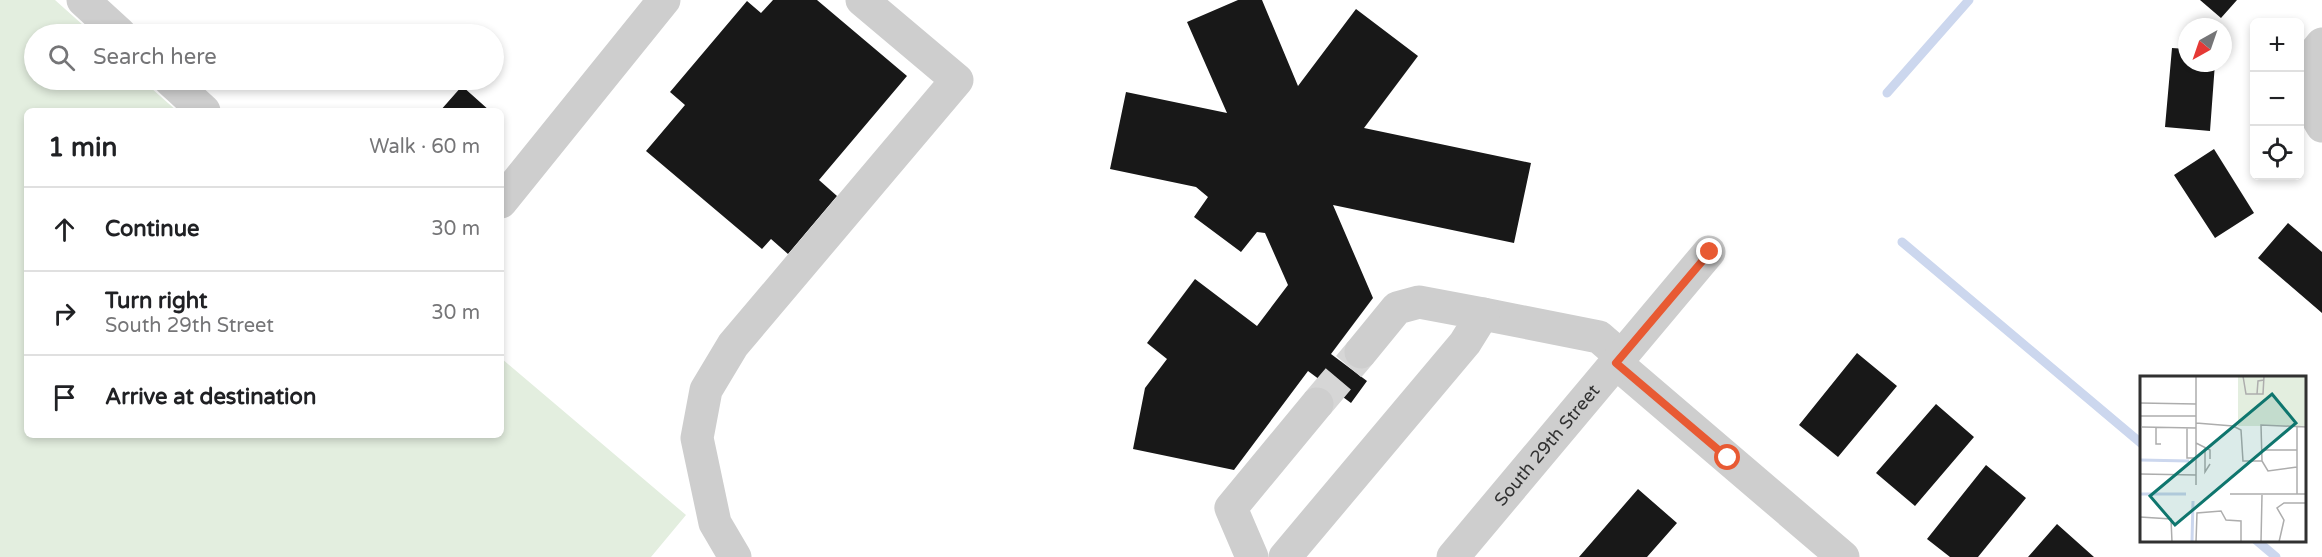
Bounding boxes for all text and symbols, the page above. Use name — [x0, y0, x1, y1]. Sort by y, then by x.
north arrow — [2178, 18, 2232, 72]
map controls — [2250, 18, 2304, 180]
button: + — [2250, 18, 2304, 72]
search box — [24, 24, 504, 90]
icon: search — [45, 41, 78, 74]
text: Search here — [93, 44, 217, 70]
button: − — [2250, 72, 2304, 126]
button: locate — [2250, 126, 2304, 180]
text: 1 min — [48, 132, 117, 163]
text: Walk · 60 m — [369, 135, 480, 159]
icon: ahead — [48, 213, 81, 246]
text: Continue — [105, 216, 200, 242]
text: 30 m — [431, 217, 480, 241]
route end — [1696, 238, 1722, 264]
text: Turn right — [105, 288, 207, 314]
icon: right — [48, 297, 81, 330]
text: 30 m — [431, 301, 480, 325]
text: South 29th Street — [105, 314, 274, 338]
inset map — [2140, 376, 2307, 542]
street label: South 29th Street — [1489, 380, 1604, 511]
icon: arrive — [48, 381, 81, 414]
text: Arrive at destination — [105, 384, 316, 410]
route start — [1714, 444, 1740, 470]

